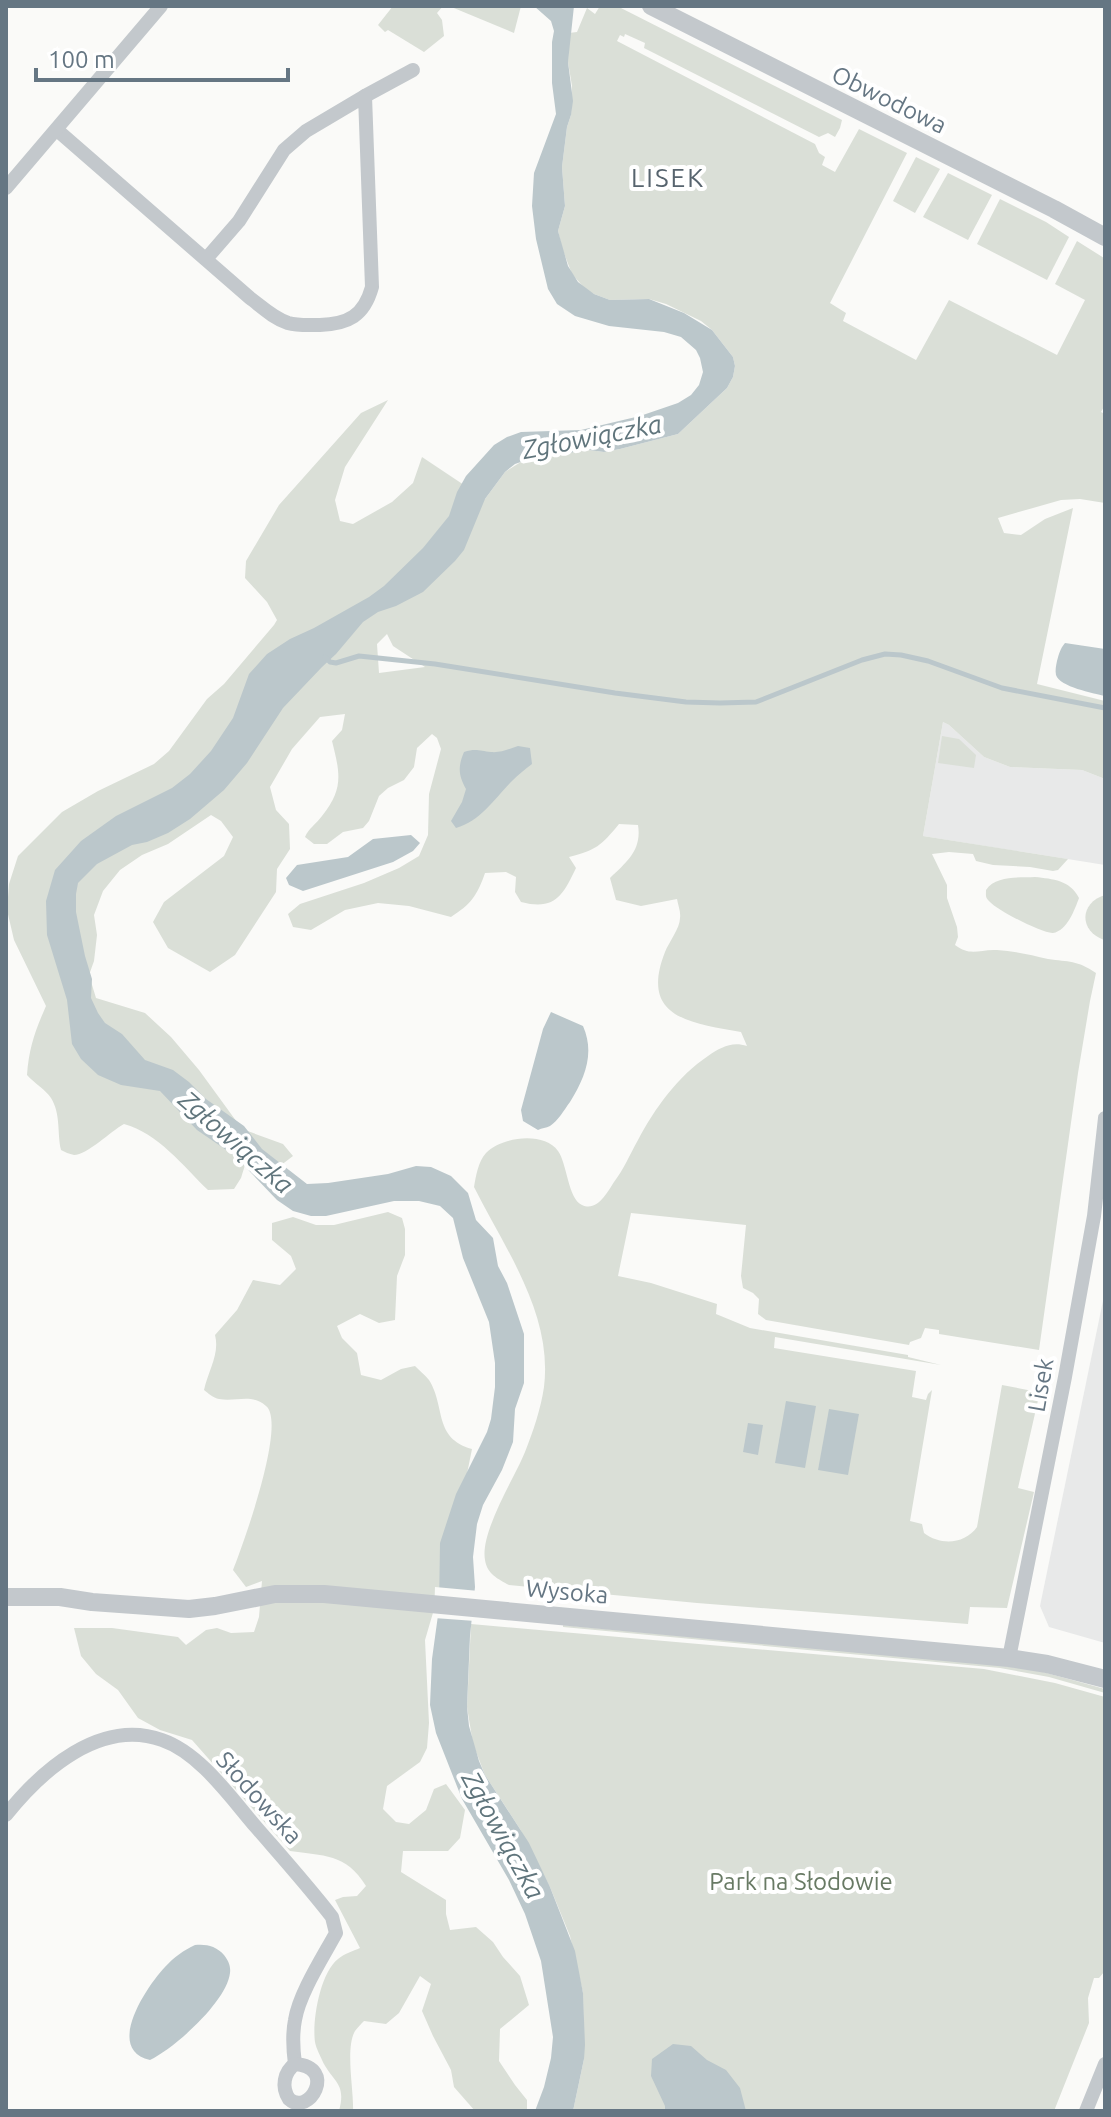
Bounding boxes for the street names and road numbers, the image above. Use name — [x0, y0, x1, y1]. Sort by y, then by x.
street label: Obwodowa — [827, 60, 951, 139]
street label: Lisek — [1023, 1356, 1058, 1414]
street label: Wysoka — [525, 1574, 609, 1609]
street label: Słodowska — [211, 1746, 308, 1849]

